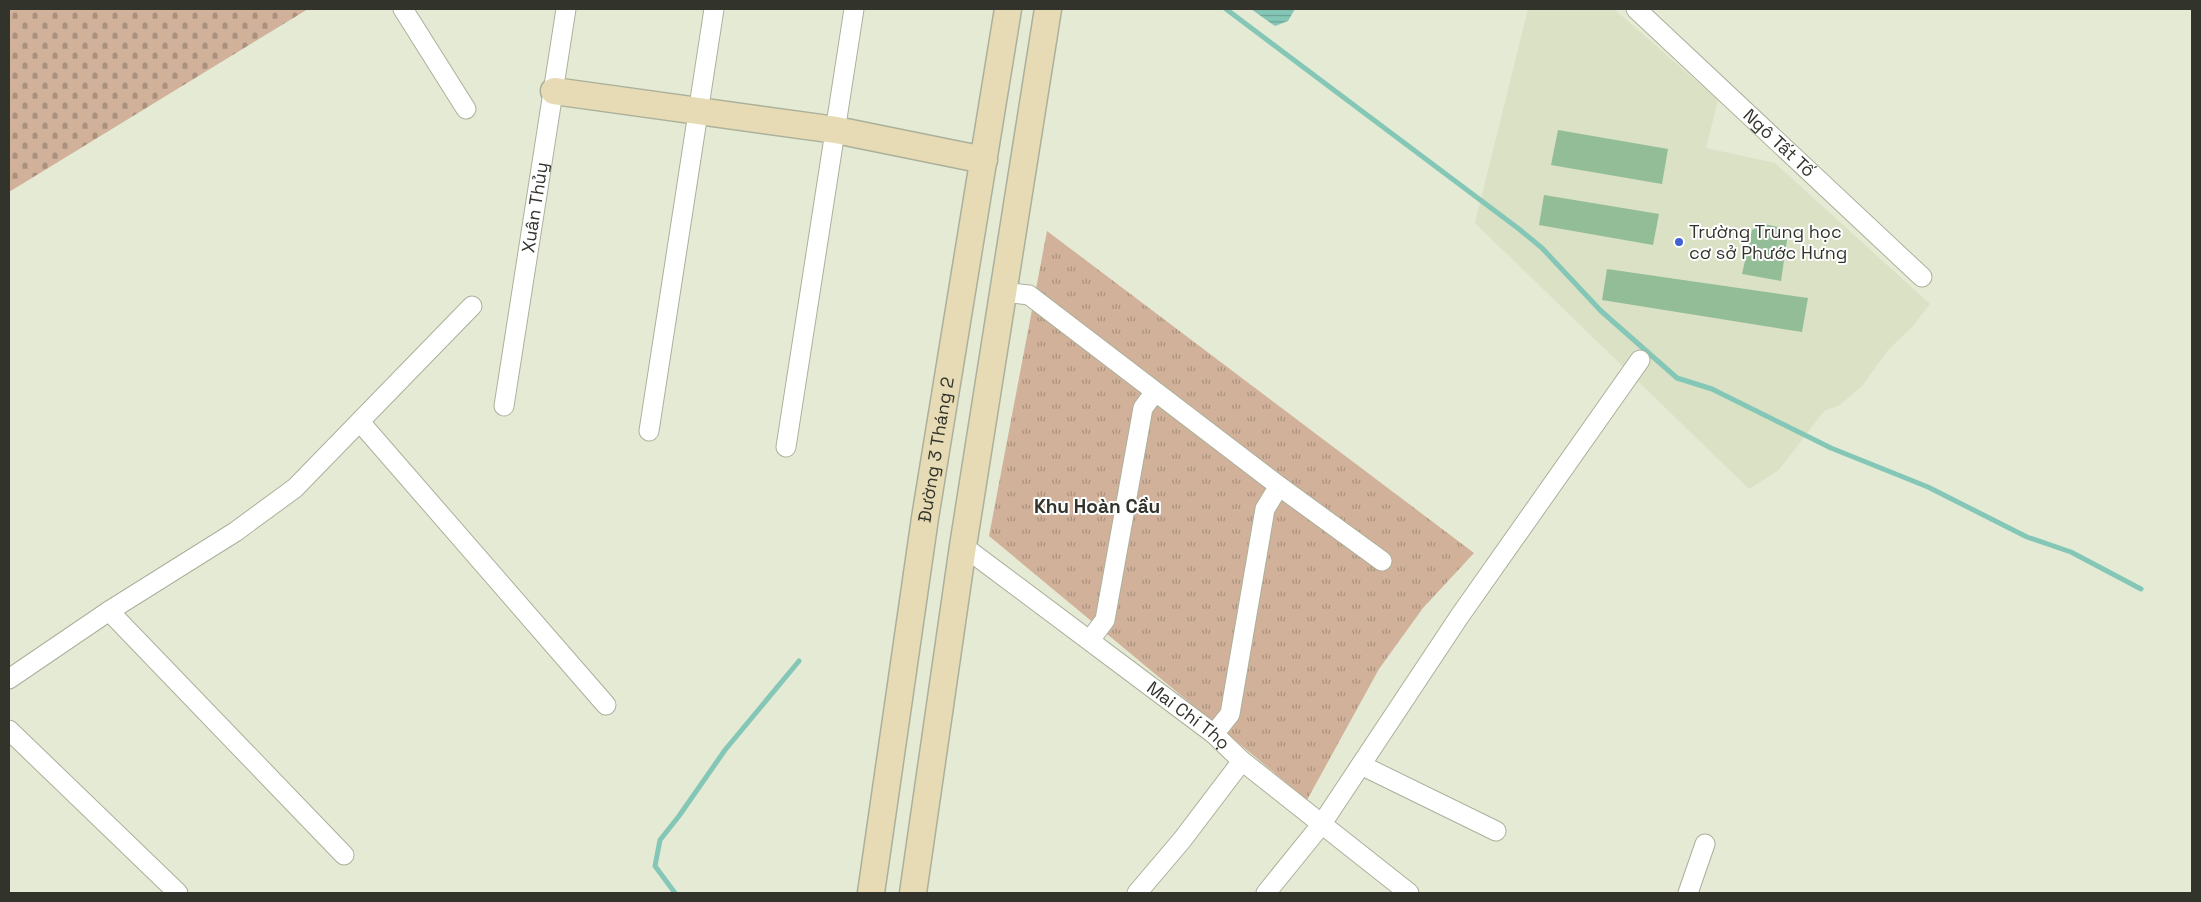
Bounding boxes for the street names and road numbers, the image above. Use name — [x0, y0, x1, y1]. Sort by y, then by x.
street label: Ngô Tất Tố — [1739, 104, 1820, 182]
street label: Xuân Thủy — [516, 160, 553, 254]
street label: Đường 3 Tháng 2 — [912, 375, 959, 524]
street label: Mai Chí Thọ — [1143, 676, 1235, 754]

